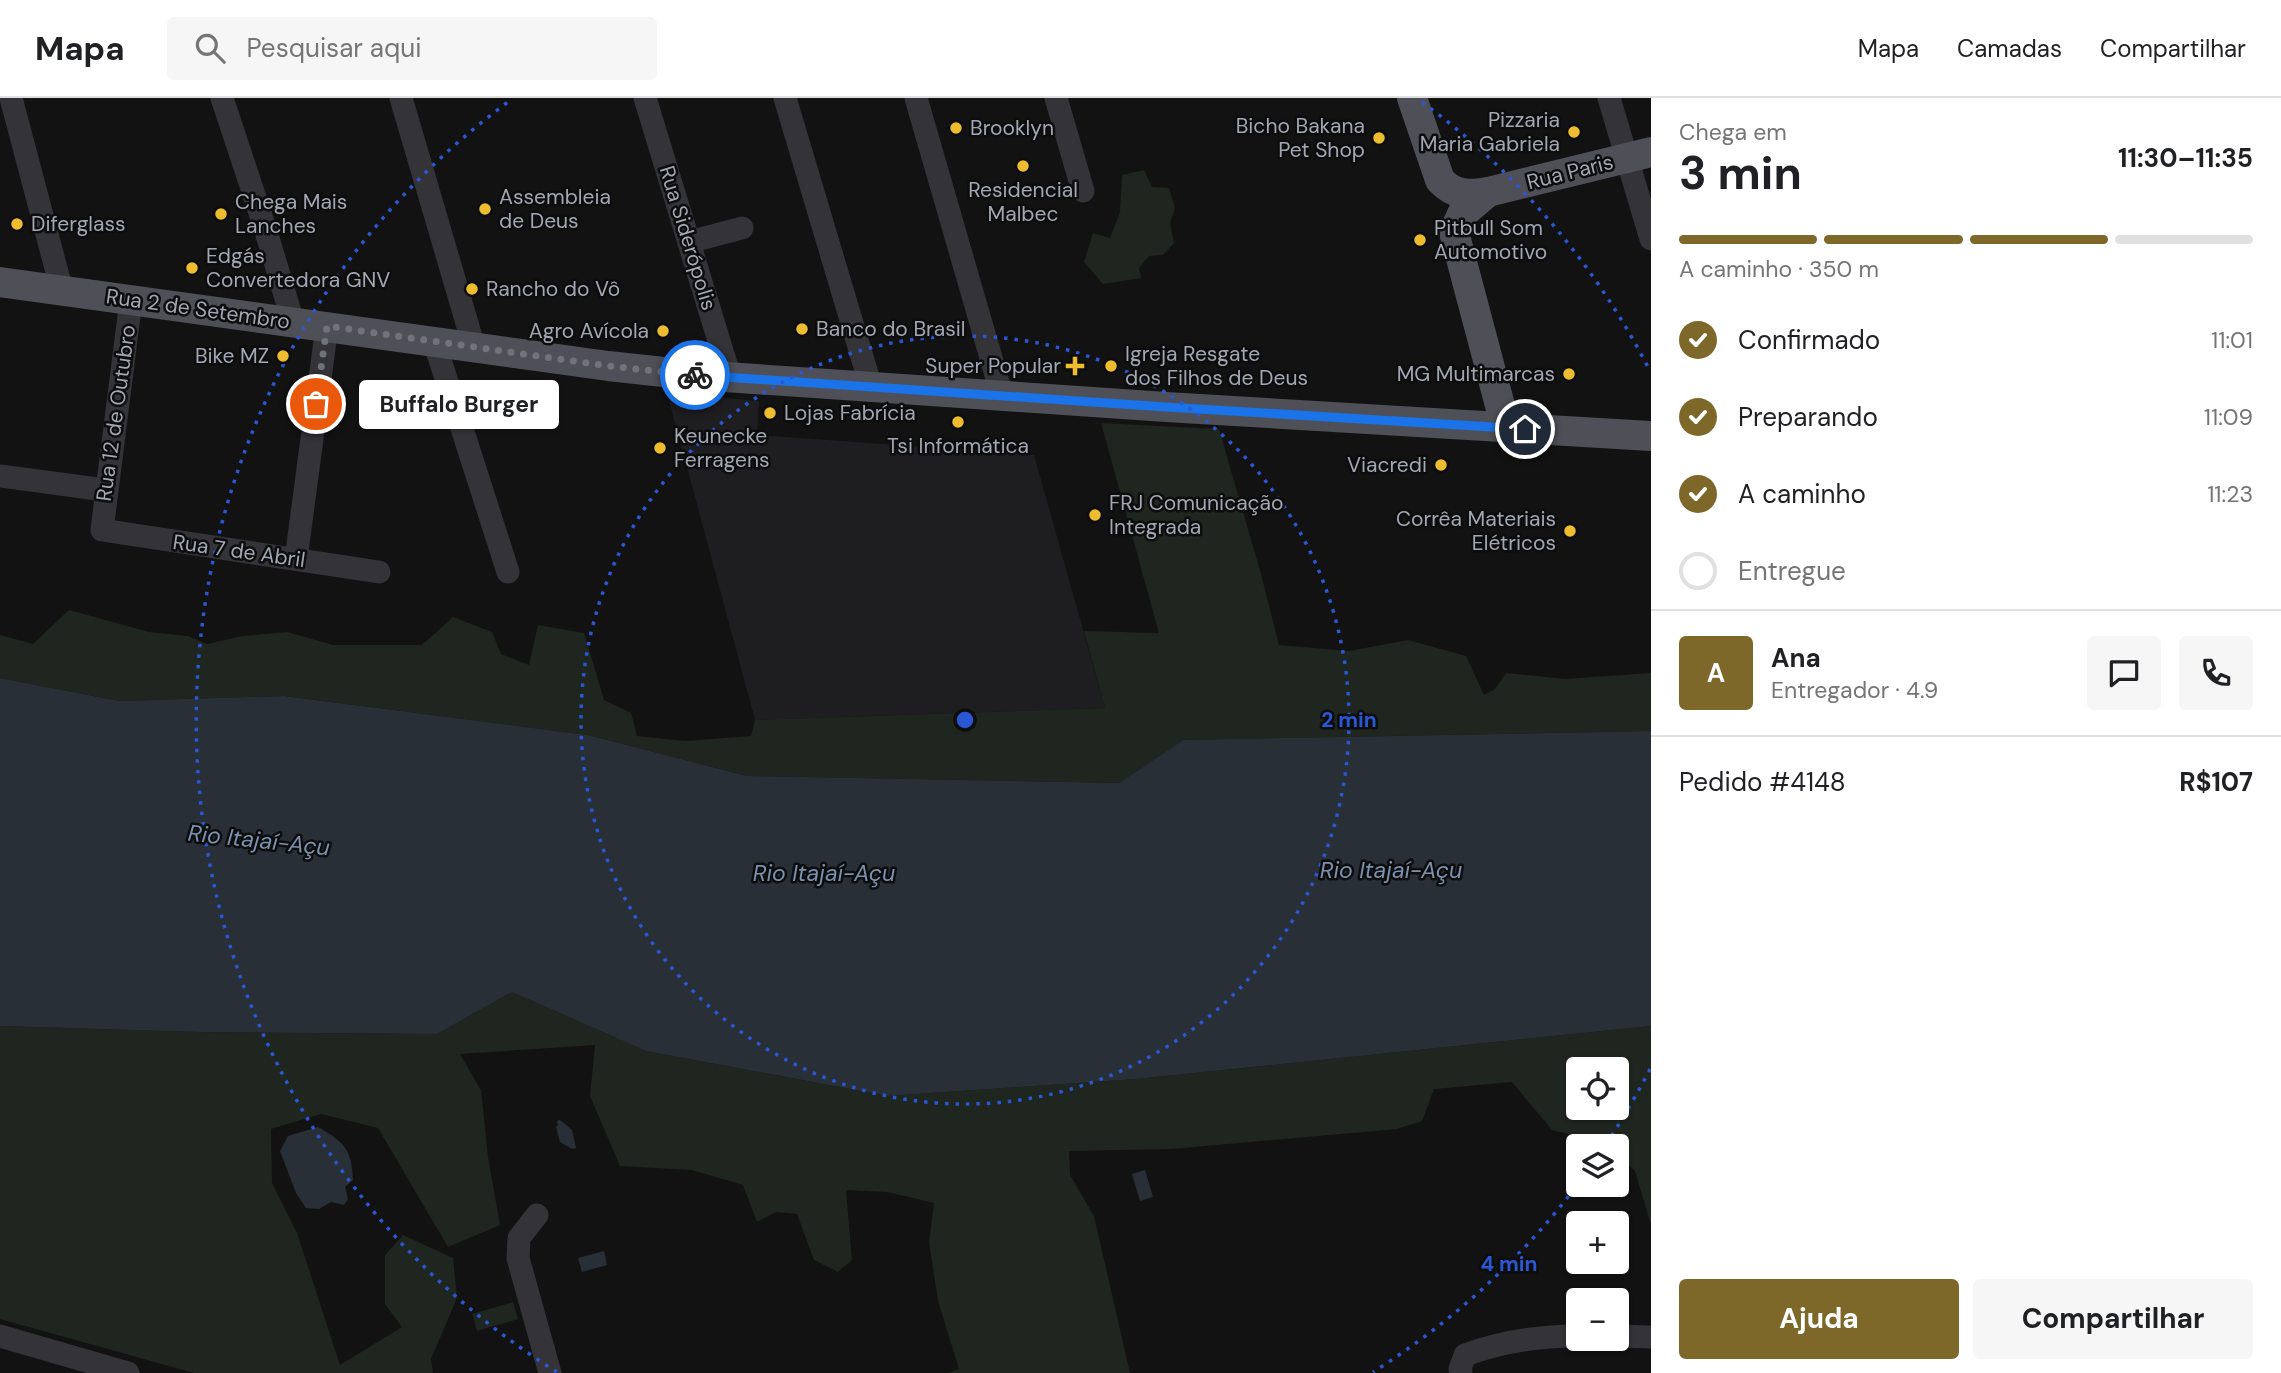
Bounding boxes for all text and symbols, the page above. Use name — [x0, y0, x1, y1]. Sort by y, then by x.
search box — [167, 17, 657, 80]
text: Mapa — [35, 27, 125, 70]
icon: search — [191, 29, 229, 67]
text: Pesquisar aqui — [247, 31, 421, 65]
text: Mapa — [1858, 33, 1919, 64]
text: Camadas — [1957, 33, 2062, 64]
text: Compartilhar — [2100, 33, 2246, 64]
place label: Pizzaria Maria Gabriela — [1420, 106, 1560, 158]
place label: Bicho Bakana Pet Shop — [1236, 112, 1365, 164]
place label: Brooklyn — [970, 114, 1054, 142]
text: Chega em — [1679, 117, 1787, 147]
marker: Brooklyn — [948, 120, 964, 136]
marker: Pizzaria Maria Gabriela — [1566, 124, 1582, 140]
marker: Bicho Bakana Pet Shop — [1371, 130, 1387, 146]
text: 11:30–11:35 — [2118, 141, 2253, 175]
text: 3 min — [1679, 143, 1802, 203]
street label: Rua Paris — [1524, 148, 1616, 196]
marker: Residencial Malbec — [1015, 158, 1031, 174]
street label: Rua Siderópolis — [653, 162, 723, 314]
place label: Residencial Malbec — [968, 176, 1078, 228]
place label: Assembleia de Deus — [499, 183, 611, 235]
place label: Chega Mais Lanches — [235, 188, 347, 240]
marker: Assembleia de Deus — [477, 201, 493, 217]
marker: Chega Mais Lanches — [213, 206, 229, 222]
place label: Diferglass — [31, 210, 126, 238]
place label: Pitbull Som Automotivo — [1434, 214, 1547, 266]
marker: Diferglass — [9, 216, 25, 232]
marker: Pitbull Som Automotivo — [1412, 232, 1428, 248]
place label: Edgás Convertedora GNV — [206, 242, 390, 294]
text: A caminho · 350 m — [1679, 254, 1879, 284]
marker: Edgás Convertedora GNV — [184, 260, 200, 276]
place label: Rancho do Vô — [486, 275, 620, 303]
marker: Rancho do Vô — [464, 281, 480, 297]
street label: Rua 2 de Setembro — [104, 282, 292, 336]
place label: Banco do Brasil — [816, 315, 966, 343]
place label: Agro Avícola — [529, 317, 649, 345]
marker: Banco do Brasil — [794, 321, 810, 337]
icon: check — [1679, 321, 1717, 359]
street label: Rua 12 de Outubro — [90, 323, 142, 503]
marker: Agro Avícola — [655, 323, 671, 339]
text: Confirmado — [1738, 323, 1880, 357]
text: 11:01 — [2211, 325, 2253, 355]
courier — [660, 340, 730, 410]
place label: Igreja Resgate dos Filhos de Deus — [1125, 340, 1308, 392]
place label: Bike MZ — [195, 342, 269, 370]
marker: Bike MZ — [275, 348, 291, 364]
place label: Super Popular — [925, 352, 1061, 380]
icon: bike — [676, 356, 714, 394]
marker: Super Popular — [1067, 358, 1083, 374]
marker: Igreja Resgate dos Filhos de Deus — [1103, 358, 1119, 374]
place label: MG Multimarcas — [1397, 360, 1555, 388]
marker: MG Multimarcas — [1561, 366, 1577, 382]
pin — [286, 374, 346, 434]
callout: Buffalo Burger — [358, 380, 558, 428]
icon: bag — [297, 385, 335, 423]
text: Buffalo Burger — [380, 389, 538, 419]
icon: check — [1679, 398, 1717, 436]
place label: Lojas Fabrícia — [784, 399, 916, 427]
pin — [1495, 399, 1555, 459]
text: Preparando — [1738, 400, 1878, 434]
text: 11:09 — [2204, 402, 2253, 432]
marker: Lojas Fabrícia — [762, 405, 778, 421]
icon: home — [1506, 410, 1544, 448]
marker: Tsi Informática — [950, 414, 966, 430]
place label: Keunecke Ferragens — [674, 422, 770, 474]
place label: Tsi Informática — [887, 432, 1029, 460]
marker: Keunecke Ferragens — [652, 440, 668, 456]
place label: Viacredi — [1347, 451, 1427, 479]
marker: Viacredi — [1433, 457, 1449, 473]
icon: check — [1679, 475, 1717, 513]
text: A caminho — [1738, 477, 1866, 511]
text: 11:23 — [2207, 479, 2253, 509]
place label: FRJ Comunicação Integrada — [1109, 489, 1284, 541]
place label: Corrêa Materiais Elétricos — [1396, 505, 1556, 557]
marker: FRJ Comunicação Integrada — [1087, 507, 1103, 523]
marker: Corrêa Materiais Elétricos — [1562, 523, 1578, 539]
street label: Rua 7 de Abril — [171, 528, 307, 574]
text: Entregue — [1738, 554, 1846, 588]
button: chat — [2087, 636, 2161, 710]
button: phone — [2179, 636, 2253, 710]
text: Ana — [1771, 641, 1821, 675]
text: A — [1707, 656, 1725, 690]
text: Entregador · 4.9 — [1771, 675, 1938, 705]
text: 2 min — [1321, 706, 1377, 734]
centre of rings — [953, 708, 977, 732]
text: Pedido #4148 — [1679, 765, 1846, 799]
text: R$107 — [2179, 765, 2253, 799]
water label: Rio Itajaí-Açu — [187, 818, 331, 862]
water label: Rio Itajaí-Açu — [1320, 855, 1462, 885]
water label: Rio Itajaí-Açu — [753, 858, 895, 888]
map controls — [1566, 1057, 1629, 1351]
button: locate — [1566, 1057, 1629, 1120]
button: layers — [1566, 1134, 1629, 1197]
button: + — [1566, 1211, 1629, 1274]
text: 4 min — [1480, 1250, 1538, 1278]
button: Ajuda — [1679, 1279, 1959, 1359]
button: Compartilhar — [1973, 1279, 2253, 1359]
button: − — [1566, 1288, 1629, 1351]

